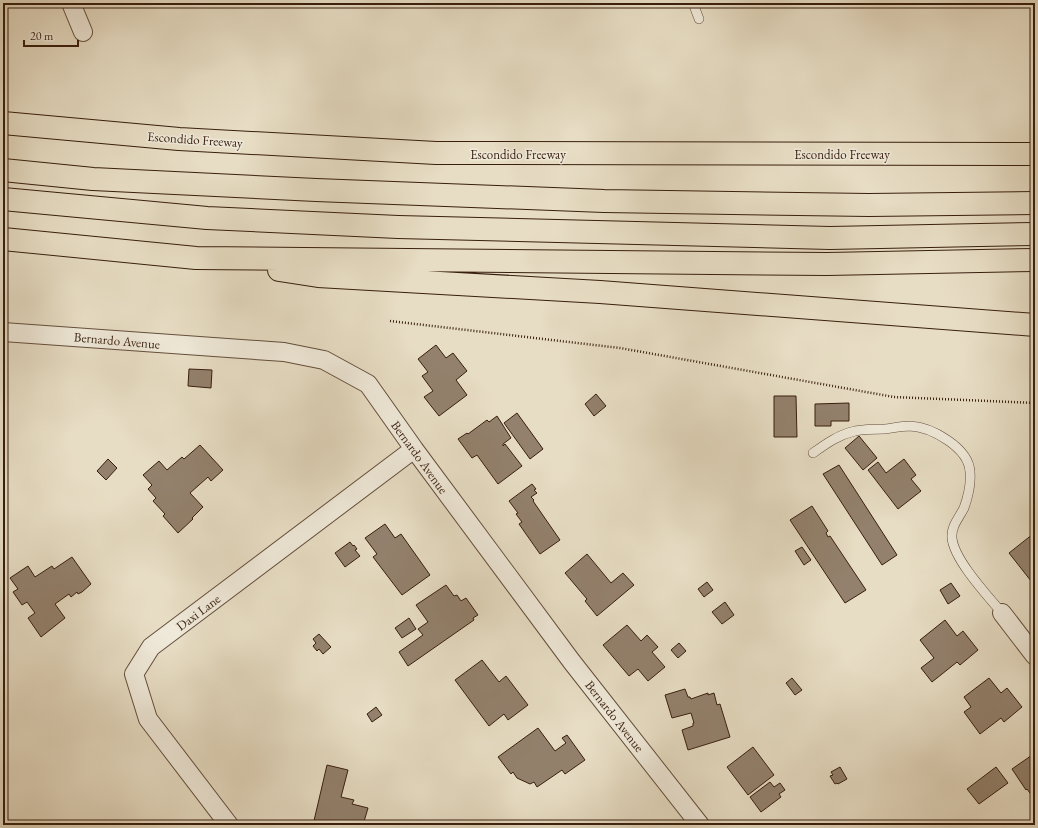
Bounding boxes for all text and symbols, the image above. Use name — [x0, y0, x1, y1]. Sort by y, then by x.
scale bar — [24, 22, 78, 48]
text: 20 m — [30, 28, 54, 44]
street label: Escondido Freeway — [147, 128, 244, 151]
street label: Escondido Freeway — [470, 146, 566, 163]
street label: Escondido Freeway — [794, 146, 890, 163]
street label: Bernardo Avenue — [73, 328, 161, 353]
street label: Bernardo Avenue — [387, 417, 452, 497]
street label: Daxi Lane — [173, 590, 224, 635]
street label: Bernardo Avenue — [581, 677, 648, 756]

